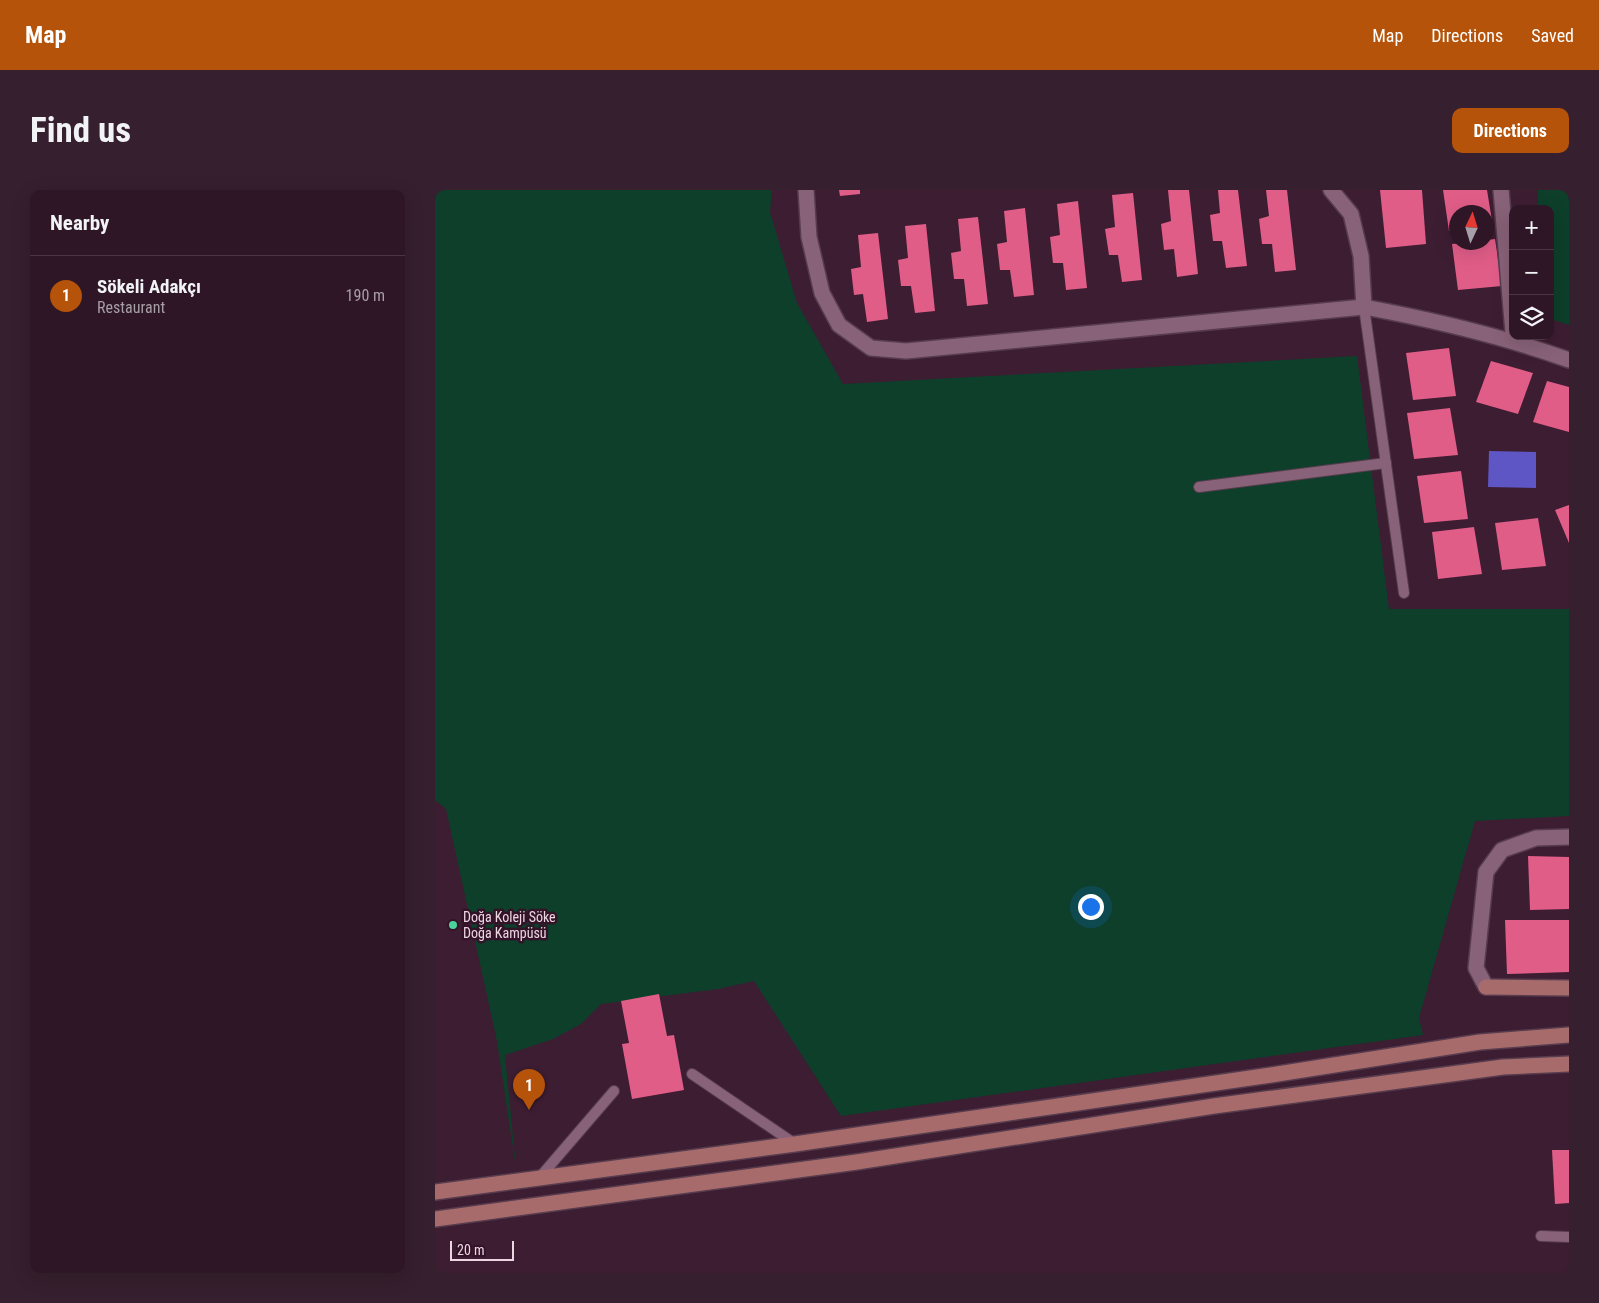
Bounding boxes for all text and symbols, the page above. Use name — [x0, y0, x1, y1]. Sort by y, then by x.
text: Map — [25, 21, 66, 49]
text: Map — [1372, 25, 1403, 46]
text: Directions — [1431, 25, 1503, 46]
text: Saved — [1531, 25, 1574, 46]
button: Directions — [1452, 108, 1569, 153]
text: Find us — [30, 110, 131, 151]
north arrow — [1449, 205, 1494, 250]
map controls — [1509, 205, 1554, 340]
button: + — [1509, 205, 1554, 250]
text: Nearby — [50, 211, 109, 235]
button: − — [1509, 250, 1554, 295]
text: Sökeli Adakçı — [97, 275, 201, 298]
text: 1 — [62, 286, 70, 305]
text: 190 m — [346, 286, 385, 305]
button: layers — [1509, 295, 1554, 340]
text: Restaurant — [97, 298, 165, 317]
your location — [1078, 894, 1104, 920]
place label: Doğa Koleji Söke Doğa Kampüsü — [463, 909, 556, 941]
marker: Doğa Koleji Söke Doğa Kampüsü — [447, 919, 459, 931]
pin: 1 — [513, 1069, 545, 1110]
scale bar — [450, 1238, 514, 1261]
text: 20 m — [457, 1242, 485, 1258]

